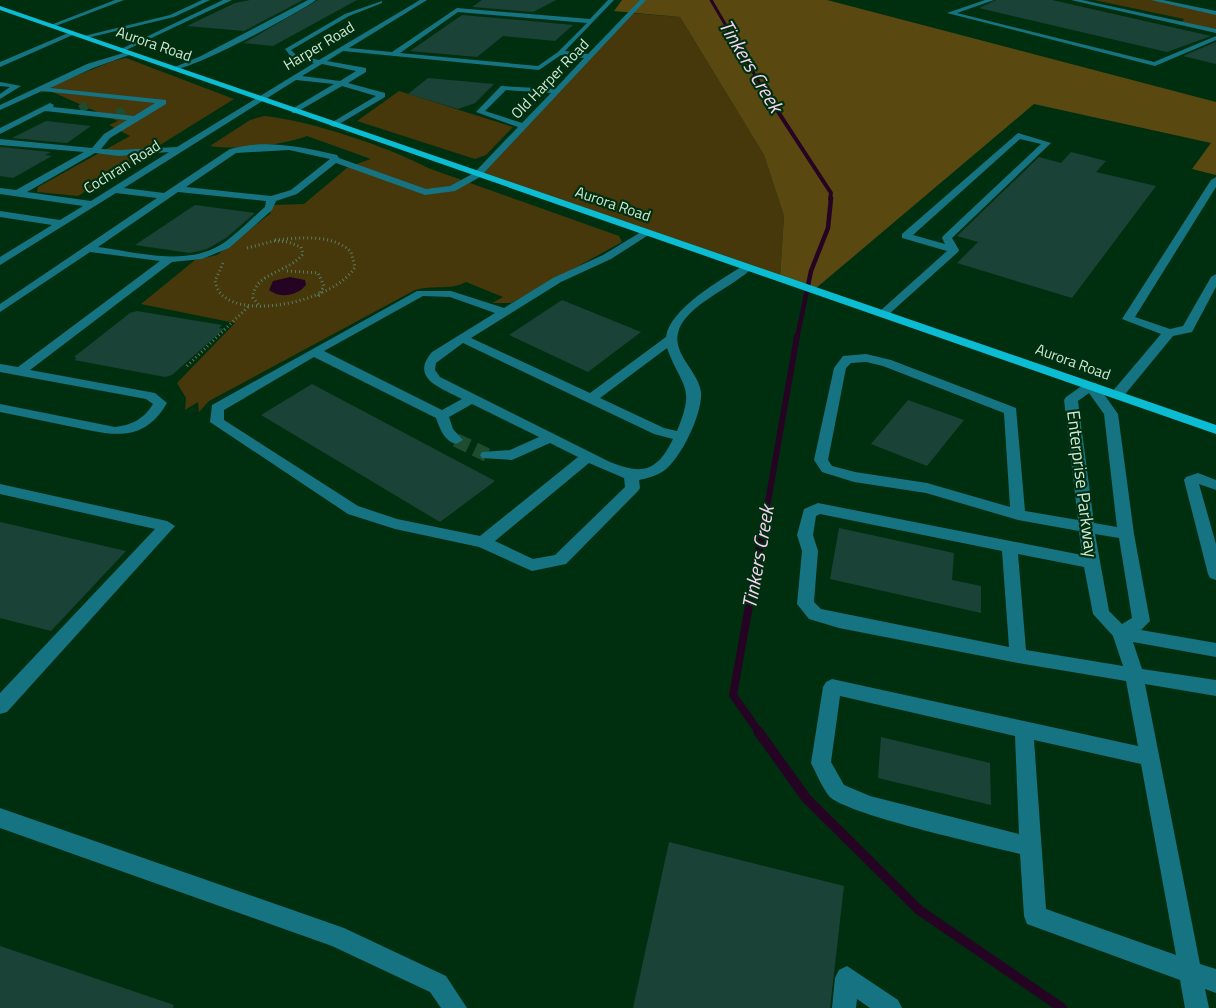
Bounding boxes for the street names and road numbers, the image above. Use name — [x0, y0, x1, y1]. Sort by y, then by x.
street label: Harper Road — [279, 15, 359, 76]
street label: Aurora Road — [113, 20, 195, 67]
street label: Old Harper Road — [505, 33, 594, 124]
street label: Cochran Road — [79, 134, 165, 199]
street label: Aurora Road — [572, 180, 654, 227]
street label: Aurora Road — [1032, 337, 1114, 386]
street label: Enterprise Parkway — [1060, 409, 1105, 559]

